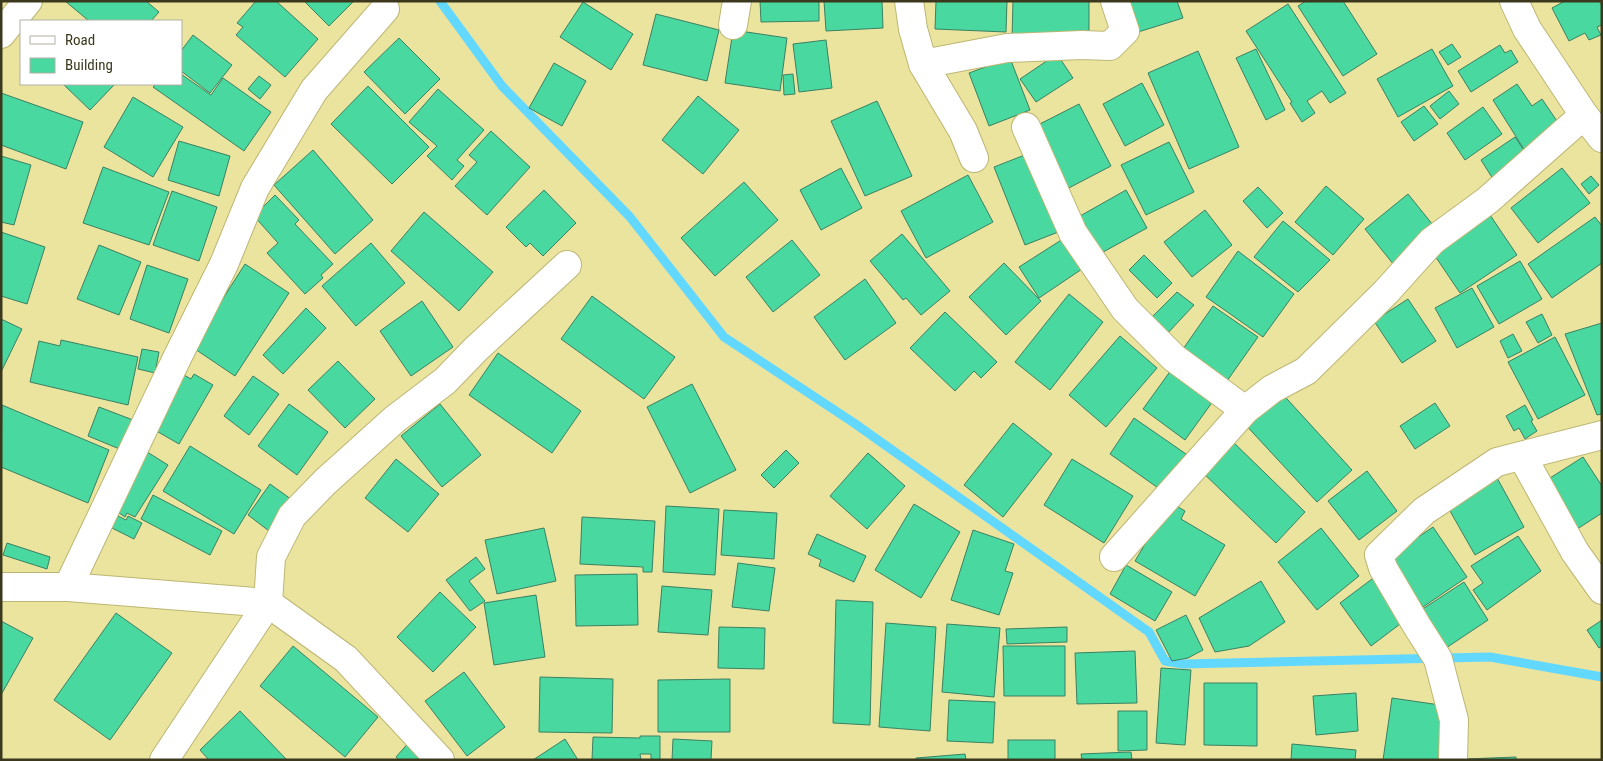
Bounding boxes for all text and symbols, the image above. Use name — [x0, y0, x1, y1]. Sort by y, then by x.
legend — [20, 20, 182, 85]
text: Road — [65, 31, 95, 49]
text: Building — [65, 56, 113, 74]

